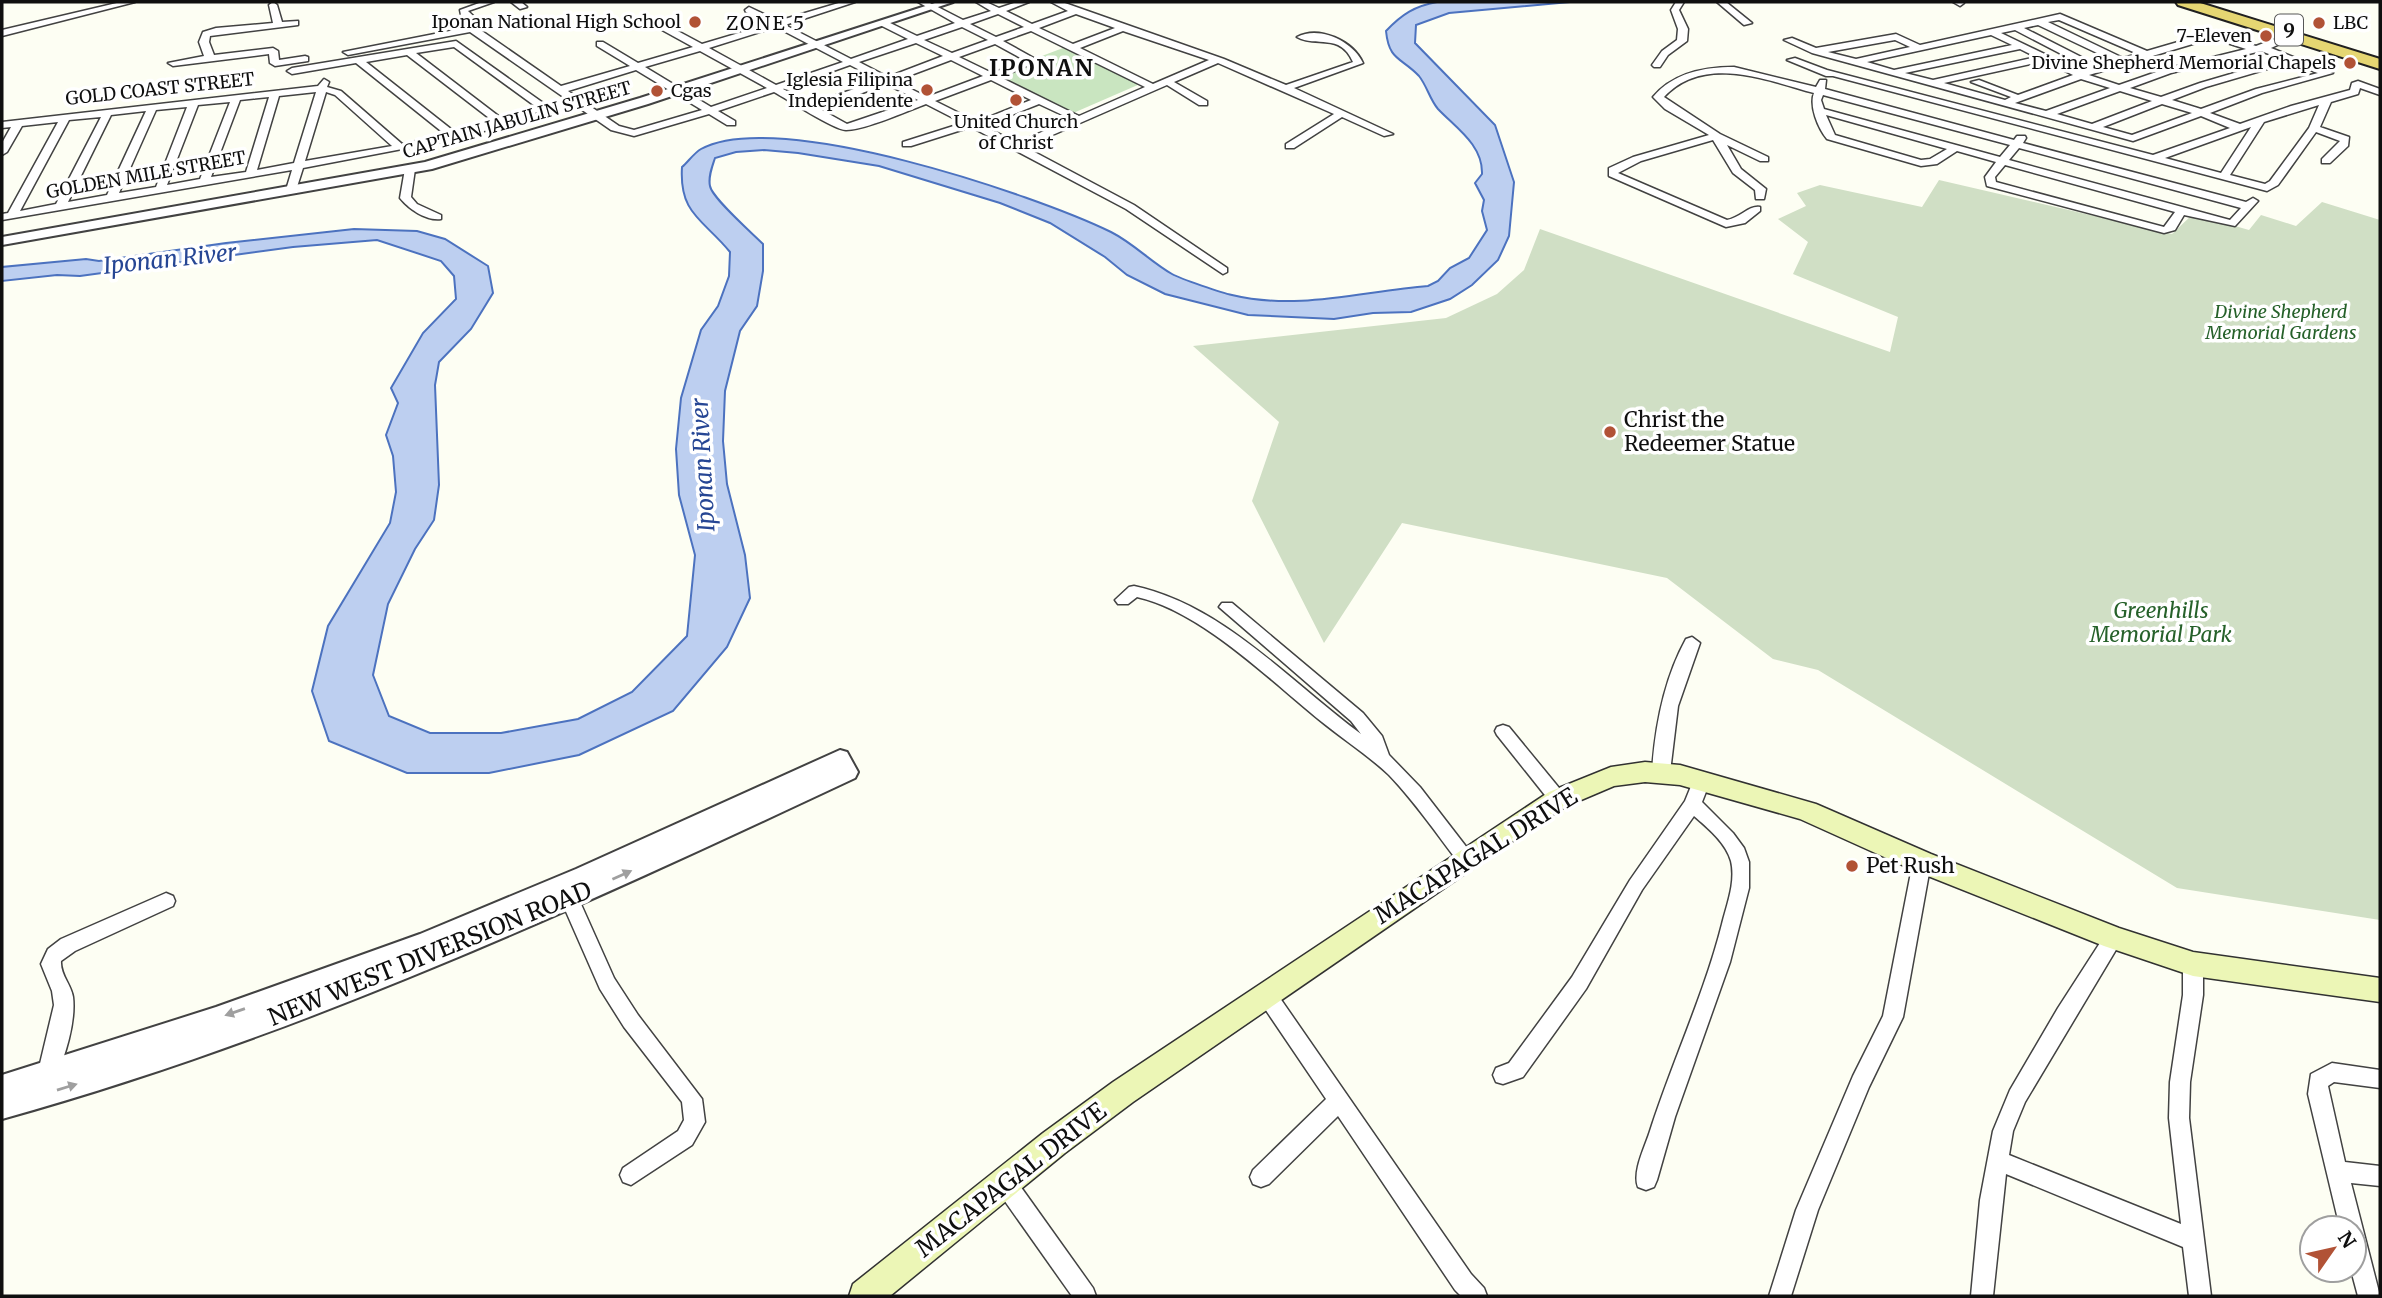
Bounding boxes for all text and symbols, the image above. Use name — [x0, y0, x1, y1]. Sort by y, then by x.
place label: Iponan National High School — [432, 10, 681, 33]
district label: ZONE 5 — [726, 11, 806, 35]
place label: LBC — [2333, 11, 2369, 34]
marker: Iponan National High School — [687, 14, 703, 30]
road number: 9 — [2275, 14, 2303, 46]
marker: LBC — [2311, 15, 2327, 31]
place label: 7-Eleven — [2176, 24, 2252, 47]
marker: 7-Eleven — [2258, 28, 2274, 44]
place label: Divine Shepherd Memorial Chapels — [2031, 51, 2336, 74]
district label: IPONAN — [989, 53, 1095, 82]
marker: Divine Shepherd Memorial Chapels — [2342, 55, 2358, 71]
street label: GOLD COAST STREET — [64, 67, 256, 110]
place label: Iglesia Filipina Indepiendente — [786, 68, 913, 112]
street label: CAPTAIN JABULIN STREET — [400, 76, 634, 163]
place label: Cgas — [671, 79, 712, 102]
marker: Iglesia Filipina Indepiendente — [919, 82, 935, 98]
marker: Cgas — [649, 83, 665, 99]
marker: United Church of Christ — [1008, 92, 1024, 108]
place label: United Church of Christ — [954, 110, 1078, 154]
street label: GOLDEN MILE STREET — [44, 146, 248, 203]
water label: Iponan River — [102, 237, 239, 280]
park label: Divine Shepherd Memorial Gardens — [2205, 300, 2356, 344]
water label: Iponan River — [684, 397, 720, 533]
place label: Christ the Redeemer Statue — [1624, 406, 1795, 457]
marker: Christ the Redeemer Statue — [1602, 424, 1618, 440]
park label: Greenhills Memorial Park — [2089, 597, 2233, 648]
street label: MACAPAGAL DRIVE — [1368, 780, 1584, 931]
place label: Pet Rush — [1866, 852, 1955, 879]
marker: Pet Rush — [1844, 858, 1860, 874]
one-way arrow — [612, 869, 633, 880]
street label: NEW WEST DIVERSION ROAD — [263, 874, 596, 1033]
one-way arrow — [224, 1007, 245, 1018]
one-way arrow — [57, 1082, 78, 1092]
street label: MACAPAGAL DRIVE — [909, 1095, 1113, 1264]
north arrow — [2298, 1214, 2368, 1284]
text: N — [2333, 1227, 2361, 1252]

